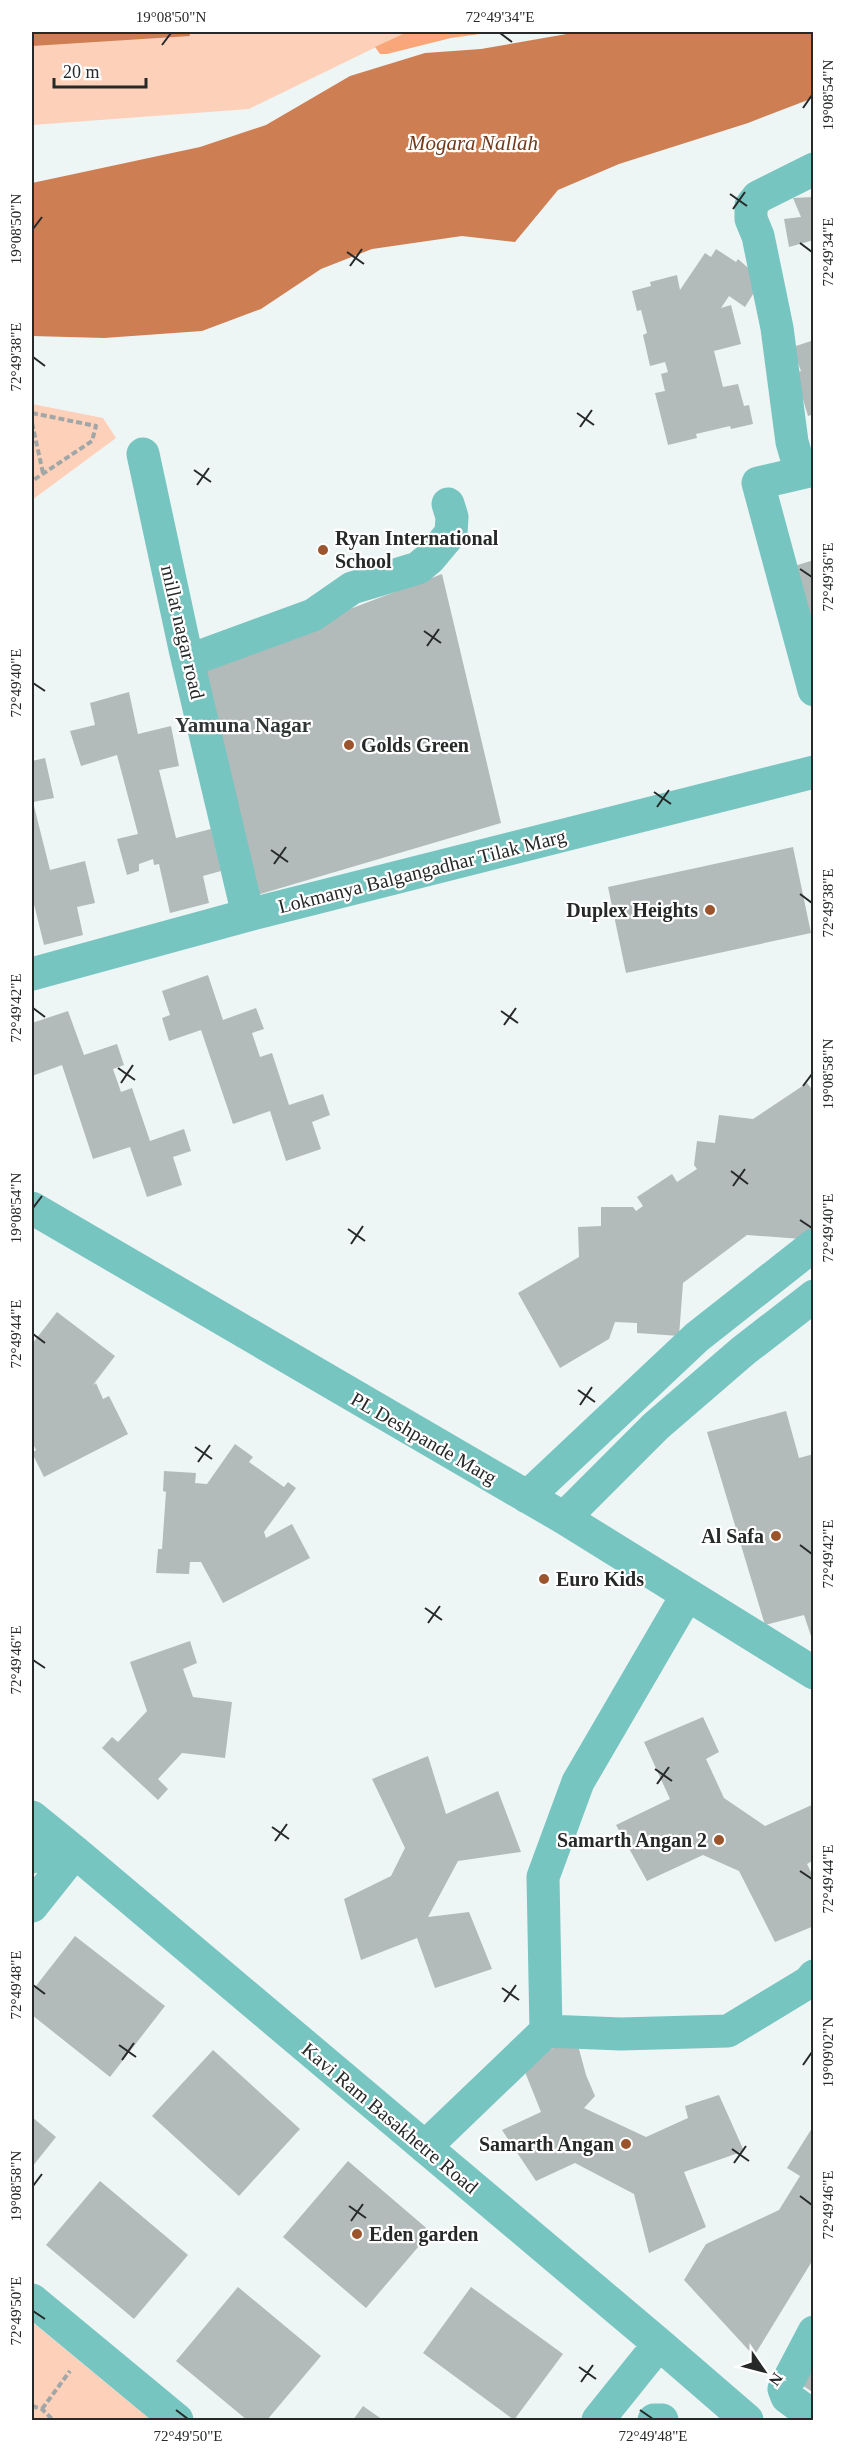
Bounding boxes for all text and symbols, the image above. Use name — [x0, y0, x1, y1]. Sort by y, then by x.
text: 19°08'50"N — [136, 9, 206, 25]
text: 72°49'34"E — [466, 9, 535, 25]
scale bar — [54, 51, 146, 89]
text: 19°08'54"N — [820, 60, 836, 130]
text: 20 m — [63, 62, 100, 82]
water label: Mogara Nallah — [407, 131, 538, 155]
text: 19°08'50"N — [8, 194, 24, 264]
text: 72°49'34"E — [820, 218, 836, 287]
text: 72°49'38"E — [8, 323, 24, 392]
place label: Ryan International School — [335, 527, 499, 572]
marker: Ryan International School — [316, 543, 330, 557]
text: 72°49'36"E — [820, 543, 836, 612]
street label: millat nagar road — [156, 563, 209, 701]
text: 72°49'40"E — [8, 649, 24, 718]
district label: Yamuna Nagar — [175, 713, 311, 737]
place label: Golds Green — [361, 734, 469, 756]
marker: Golds Green — [342, 738, 356, 752]
street label: Lokmanya Balgangadhar Tilak Marg — [276, 825, 568, 918]
text: 72°49'38"E — [820, 869, 836, 938]
place label: Duplex Heights — [566, 899, 698, 922]
marker: Duplex Heights — [703, 903, 717, 917]
text: 72°49'42"E — [8, 974, 24, 1043]
text: 19°08'58"N — [820, 1039, 836, 1109]
text: 19°08'54"N — [8, 1173, 24, 1243]
text: 72°49'40"E — [820, 1194, 836, 1263]
text: 72°49'44"E — [8, 1300, 24, 1369]
street label: PL Deshpande Marg — [347, 1387, 501, 1489]
text: 72°49'42"E — [820, 1520, 836, 1589]
place label: Al Safa — [701, 1525, 764, 1547]
marker: Al Safa — [769, 1529, 783, 1543]
place label: Euro Kids — [556, 1568, 644, 1590]
marker: Euro Kids — [537, 1572, 551, 1586]
text: 72°49'46"E — [8, 1626, 24, 1695]
place label: Samarth Angan 2 — [557, 1829, 707, 1852]
marker: Samarth Angan 2 — [712, 1833, 726, 1847]
text: 72°49'44"E — [820, 1845, 836, 1914]
text: 72°49'48"E — [8, 1951, 24, 2020]
text: 19°09'02"N — [820, 2017, 836, 2087]
street label: Kavi Ram Basakhetre Road — [298, 2038, 482, 2198]
place label: Samarth Angan — [479, 2133, 614, 2156]
marker: Samarth Angan — [619, 2137, 633, 2151]
text: 19°08'58"N — [8, 2151, 24, 2221]
text: 72°49'46"E — [820, 2171, 836, 2240]
place label: Eden garden — [369, 2223, 478, 2246]
marker: Eden garden — [350, 2227, 364, 2241]
text: 72°49'50"E — [8, 2277, 24, 2346]
north arrow — [734, 2341, 794, 2401]
text: N — [765, 2370, 786, 2389]
text: 72°49'50"E — [154, 2428, 223, 2444]
text: 72°49'48"E — [619, 2428, 688, 2444]

